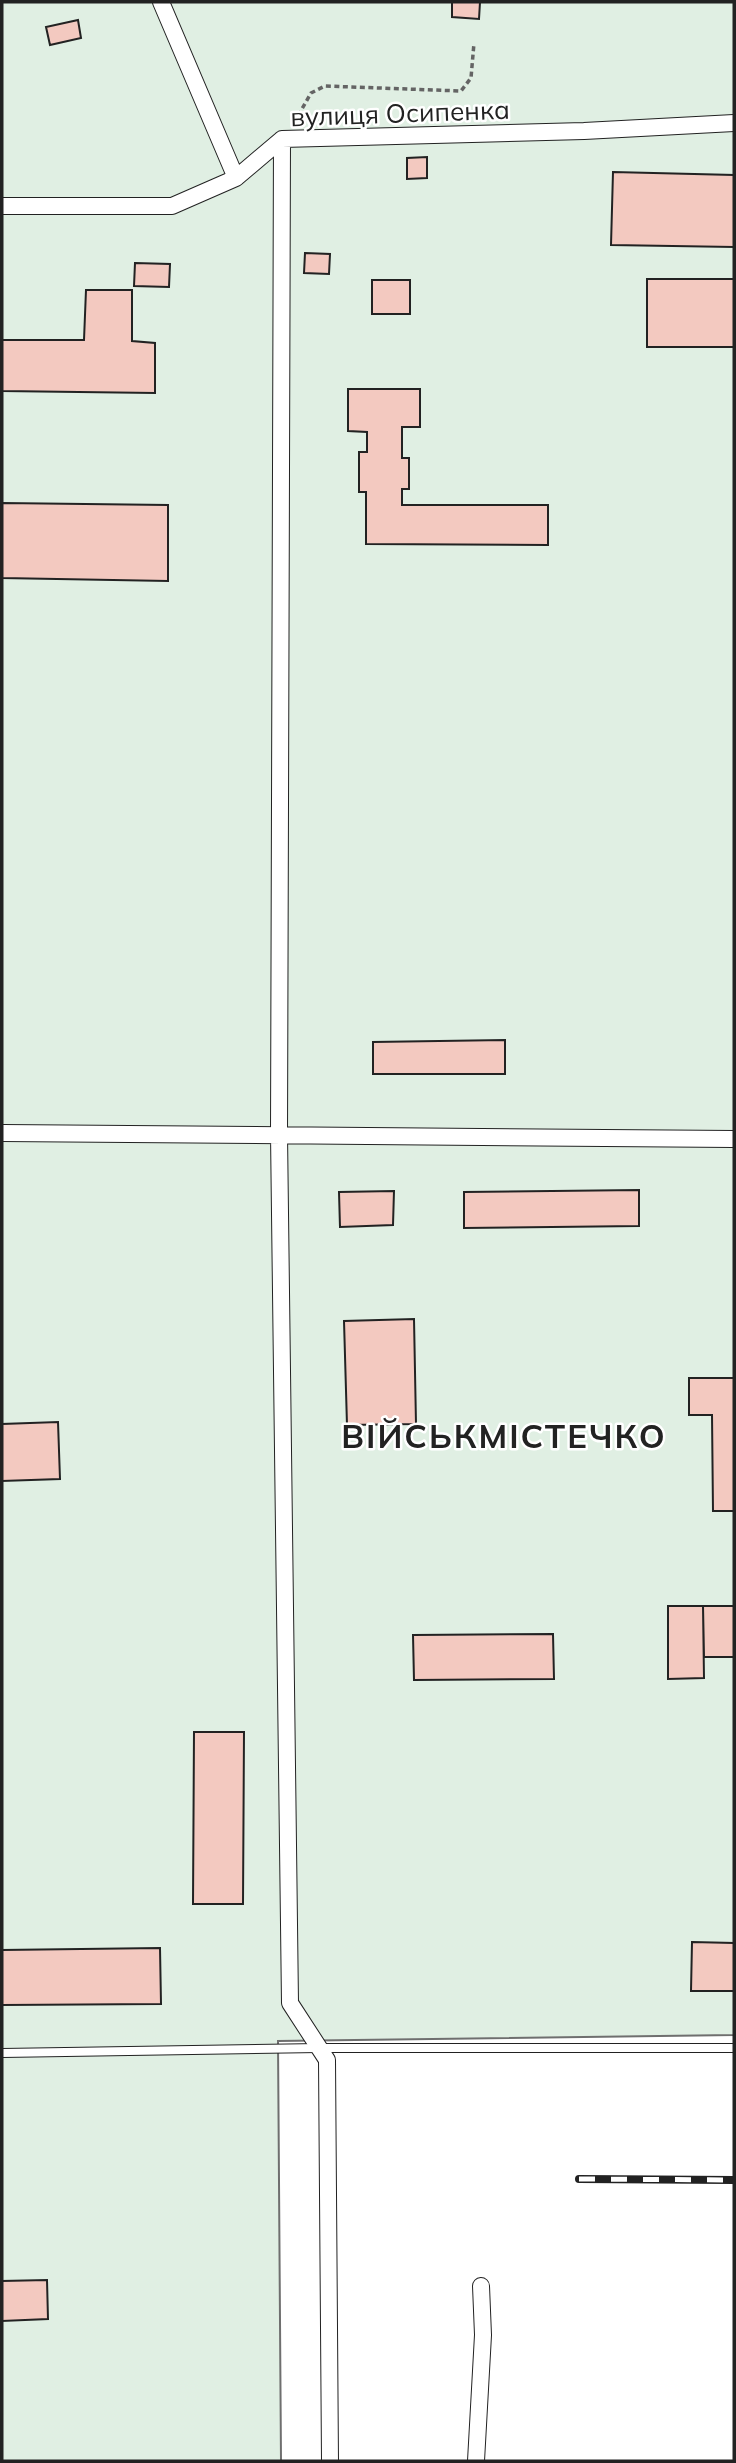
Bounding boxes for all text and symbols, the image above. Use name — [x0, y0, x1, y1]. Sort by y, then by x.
street label: вулиця Осипенка — [290, 93, 510, 133]
district label: ВІЙСЬКМІСТЕЧКО — [341, 1415, 667, 1456]

